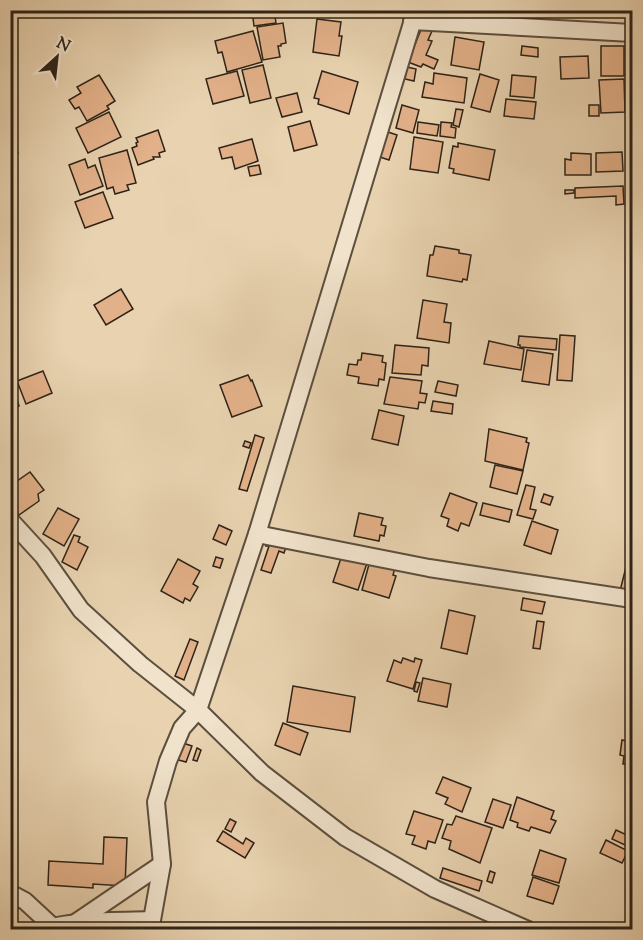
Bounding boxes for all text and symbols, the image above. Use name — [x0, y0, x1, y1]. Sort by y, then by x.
north arrow — [27, 27, 87, 87]
text: N — [52, 33, 74, 59]

